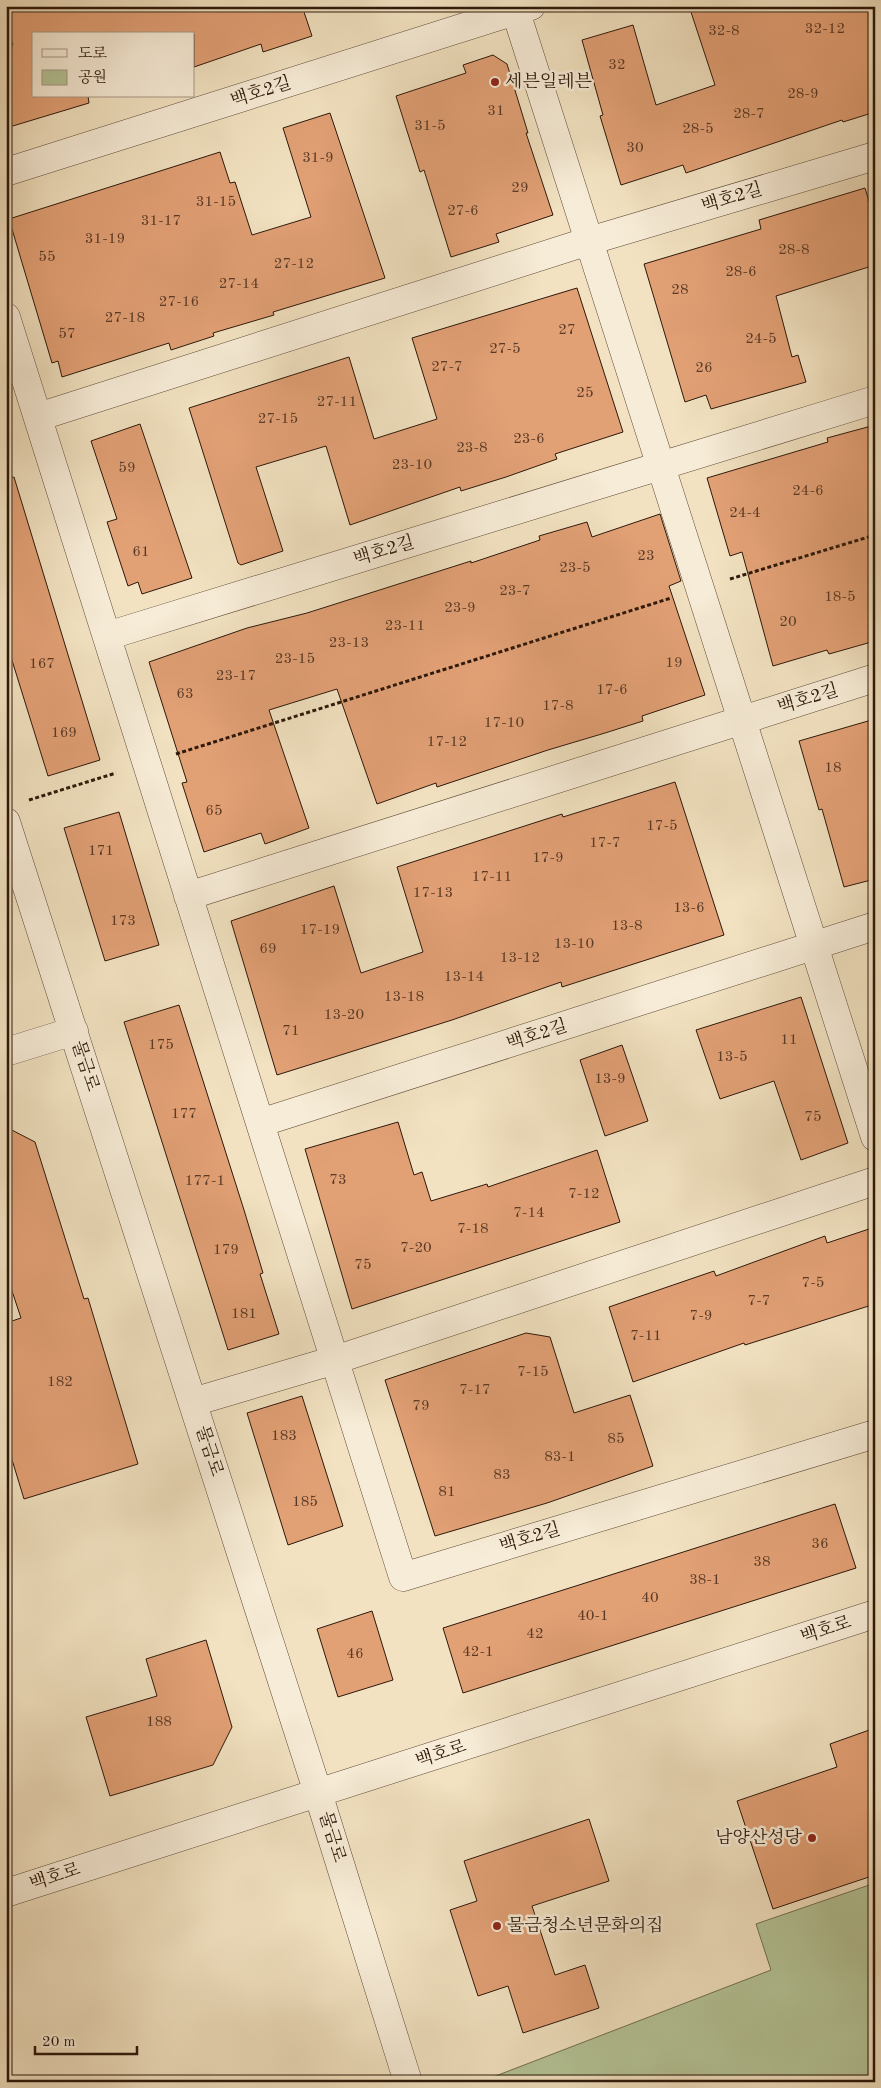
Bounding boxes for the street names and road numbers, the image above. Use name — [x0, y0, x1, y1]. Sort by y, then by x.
street label: 백호2길 — [228, 72, 294, 110]
street label: 백호2길 — [699, 178, 765, 216]
street label: 백호2길 — [351, 531, 417, 569]
street label: 백호2길 — [775, 679, 841, 717]
street label: 백호2길 — [504, 1015, 570, 1053]
street label: 물금로 — [68, 1038, 103, 1094]
street label: 물금로 — [192, 1423, 227, 1479]
street label: 백호2길 — [497, 1518, 563, 1556]
street label: 백호로 — [798, 1611, 854, 1647]
street label: 백호로 — [413, 1735, 469, 1771]
street label: 물금로 — [316, 1809, 349, 1865]
street label: 백호로 — [27, 1858, 83, 1894]

